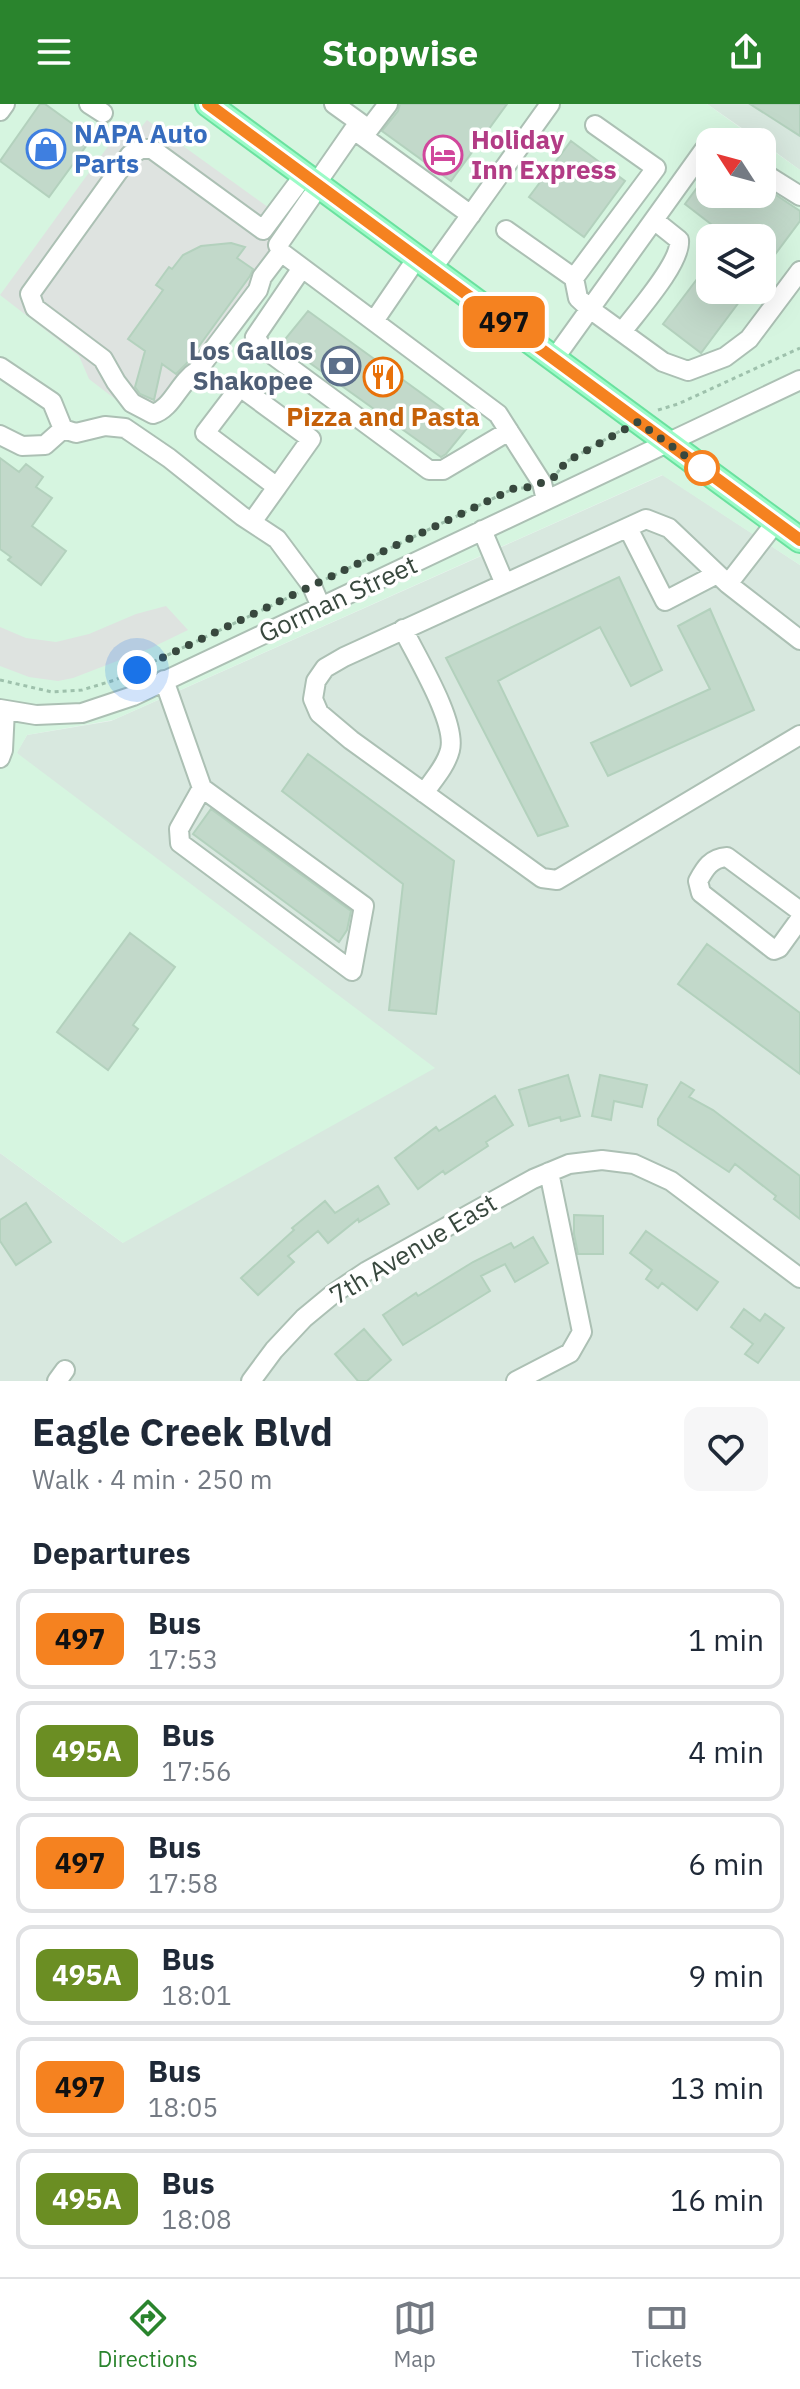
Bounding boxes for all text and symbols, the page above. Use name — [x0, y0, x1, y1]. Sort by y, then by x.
text: Stopwise — [322, 29, 478, 76]
icon: menu — [32, 30, 76, 74]
icon: share — [724, 30, 768, 74]
place label: NAPA Auto Parts — [74, 116, 208, 180]
place label: Holiday Inn Express — [471, 122, 617, 186]
shop icon: NAPA Auto Parts — [25, 128, 67, 170]
north arrow — [696, 128, 776, 208]
map controls — [696, 128, 776, 304]
hotel icon: Holiday Inn Express — [422, 134, 464, 176]
button: layers — [696, 224, 776, 304]
line badge: 497 — [458, 296, 550, 348]
text: 497 — [479, 303, 529, 340]
place label: Los Gallos Shakopee — [189, 333, 313, 397]
bank icon: Los Gallos Shakopee — [320, 345, 362, 387]
restaurant icon: Pizza and Pasta — [362, 356, 404, 398]
place label: Pizza and Pasta — [286, 399, 480, 433]
unlabelled marker — [685, 451, 719, 485]
street label: Gorman Street — [253, 547, 422, 650]
your location — [117, 650, 157, 690]
street label: 7th Avenue East — [323, 1185, 502, 1311]
text: Eagle Creek Blvd — [32, 1407, 333, 1456]
button: heart — [684, 1407, 768, 1491]
text: Walk · 4 min · 250 m — [32, 1462, 272, 1496]
text: Departures — [32, 1533, 191, 1572]
text: Bus — [148, 1603, 201, 1642]
text: 497 — [55, 1620, 105, 1657]
text: 1 min — [688, 1620, 764, 1659]
text: 17:53 — [148, 1642, 218, 1676]
text: Bus — [162, 1715, 215, 1754]
text: 495A — [52, 1732, 122, 1769]
text: 4 min — [688, 1732, 764, 1771]
text: 17:56 — [162, 1754, 232, 1788]
text: Bus — [148, 1827, 201, 1866]
text: 497 — [55, 1844, 105, 1881]
text: 6 min — [688, 1844, 764, 1883]
text: 17:58 — [148, 1866, 218, 1900]
text: Bus — [162, 1939, 215, 1978]
text: 495A — [52, 1956, 122, 1993]
text: 9 min — [688, 1956, 764, 1995]
text: 18:01 — [162, 1978, 232, 2012]
text: Bus — [148, 2051, 201, 2090]
text: 497 — [55, 2068, 105, 2105]
text: 13 min — [670, 2068, 764, 2107]
text: 18:05 — [148, 2090, 218, 2124]
text: Bus — [162, 2163, 215, 2202]
text: 495A — [52, 2180, 122, 2217]
text: 16 min — [670, 2180, 764, 2219]
text: 18:08 — [162, 2202, 232, 2236]
tab: Directions — [97, 2296, 198, 2373]
tab: Map — [393, 2296, 437, 2373]
tab: Tickets — [632, 2296, 702, 2373]

